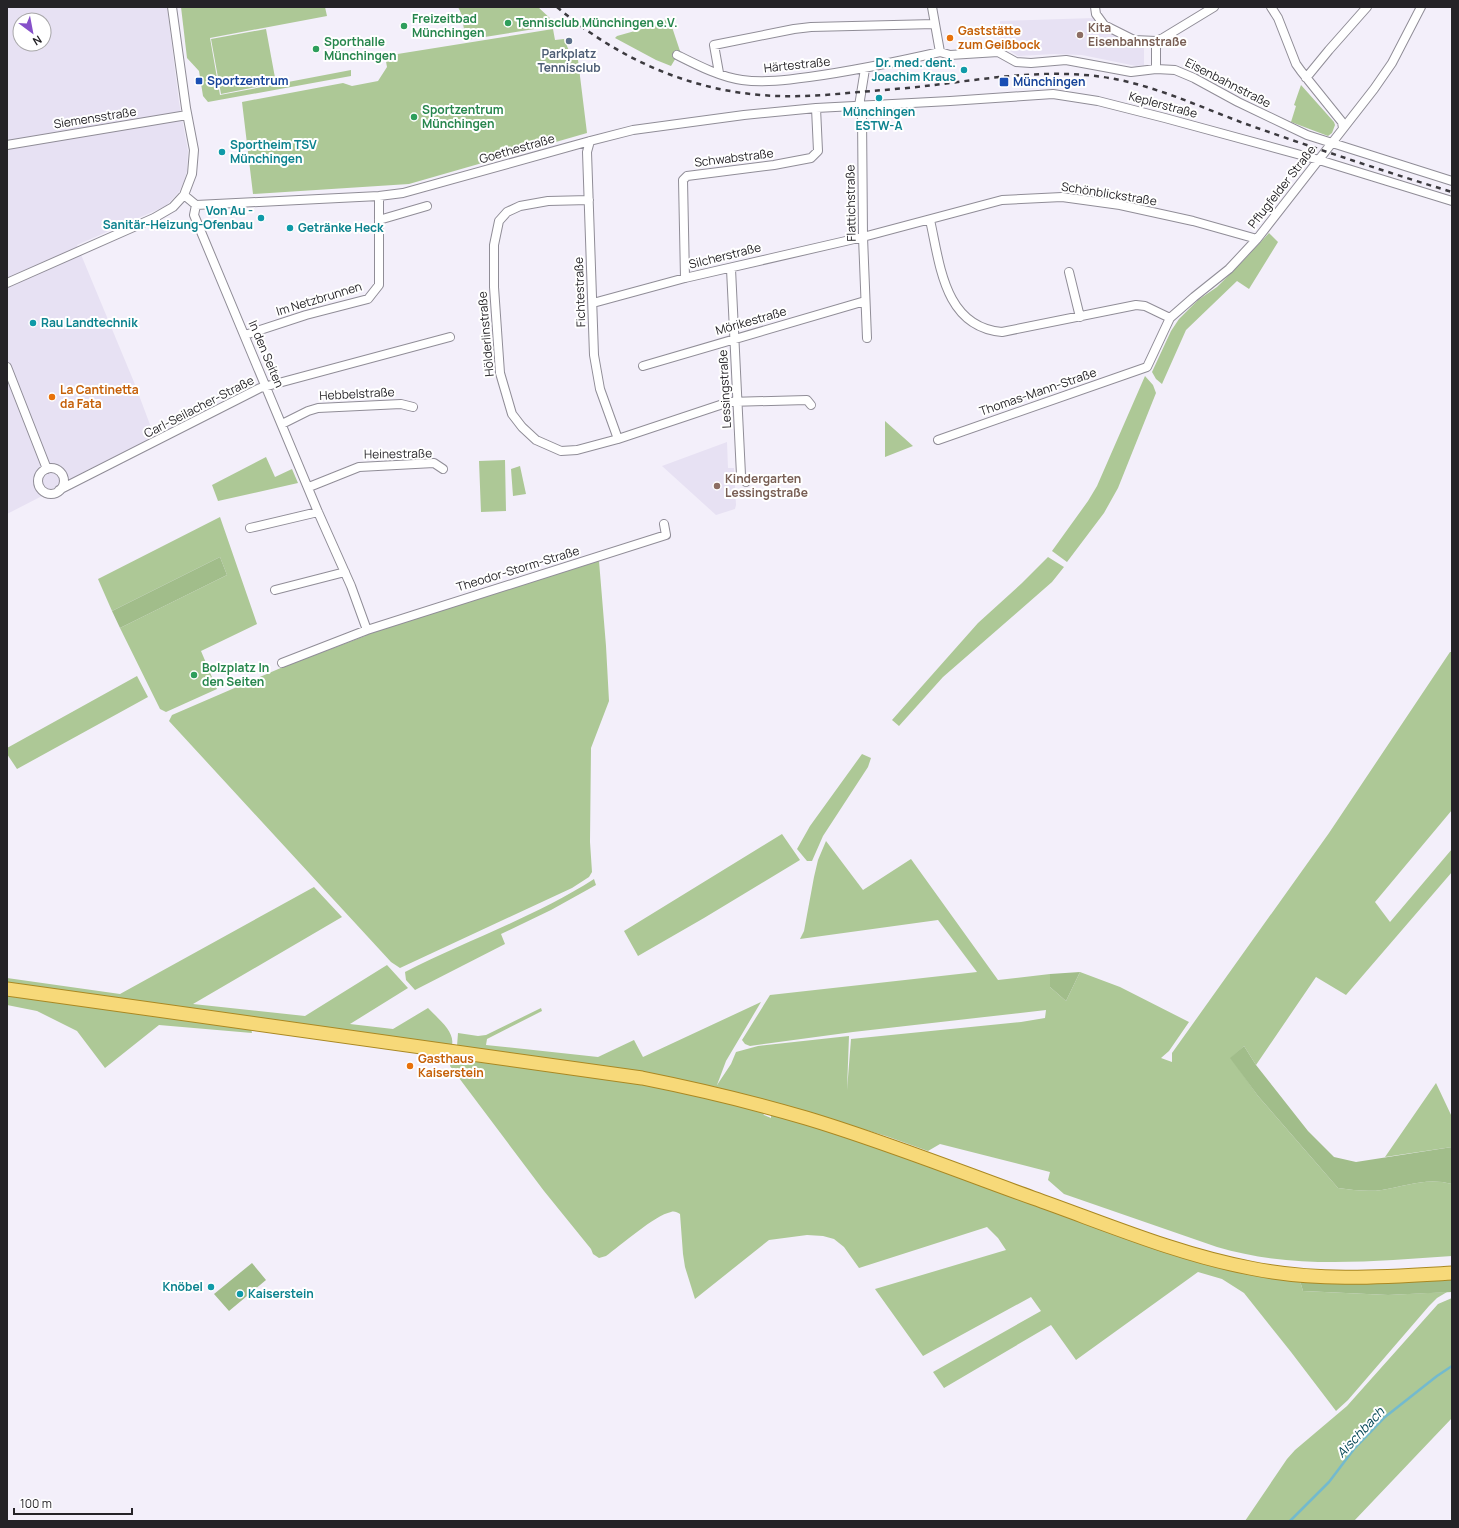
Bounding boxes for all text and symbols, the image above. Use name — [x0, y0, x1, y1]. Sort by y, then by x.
place label: Freizeitbad Münchingen — [412, 10, 484, 41]
north arrow — [12, 12, 52, 52]
place label: Tennisclub Münchingen e.V. — [516, 14, 678, 31]
marker: Tennisclub Münchingen e.V. — [503, 18, 513, 28]
place label: Kita Eisenbahnstraße — [1088, 19, 1187, 50]
marker: Freizeitbad Münchingen — [399, 21, 409, 31]
place label: Gaststätte zum Geißbock — [958, 22, 1041, 53]
marker: Kita Eisenbahnstraße — [1075, 30, 1085, 40]
text: N — [30, 32, 45, 49]
place label: Sporthalle Münchingen — [324, 33, 396, 64]
marker: Gaststätte zum Geißbock — [945, 33, 955, 43]
marker: Parkplatz Tennisclub — [564, 36, 574, 46]
marker: Sporthalle Münchingen — [311, 44, 321, 54]
place label: Parkplatz Tennisclub — [537, 45, 601, 76]
street label: Härtestraße — [763, 53, 831, 76]
place label: Dr. med. dent. Joachim Kraus — [871, 54, 956, 85]
street label: Eisenbahnstraße — [1182, 54, 1274, 111]
marker: Dr. med. dent. Joachim Kraus — [959, 65, 969, 75]
place label: Sportzentrum — [207, 72, 289, 89]
place label: Münchingen — [1013, 73, 1085, 90]
marker: Sportzentrum — [194, 76, 204, 86]
marker: Münchingen — [998, 76, 1010, 88]
street label: Keplerstraße — [1127, 87, 1199, 122]
marker: Münchingen ESTW-A — [874, 93, 884, 103]
place label: Sportzentrum Münchingen — [422, 101, 504, 132]
street label: Siemensstraße — [52, 103, 137, 132]
place label: Münchingen ESTW-A — [843, 103, 915, 134]
marker: Sportzentrum Münchingen — [409, 112, 419, 122]
street label: Goethestraße — [477, 130, 556, 167]
place label: Sportheim TSV Münchingen — [230, 136, 317, 167]
street label: Pflugfelder Straße — [1244, 142, 1319, 232]
street label: Schwabstraße — [693, 144, 775, 171]
marker: Sportheim TSV Münchingen — [217, 147, 227, 157]
street label: Flattichstraße — [841, 164, 860, 242]
street label: Schönblickstraße — [1060, 178, 1158, 209]
place label: Von Au - Sanitär-Heizung-Ofenbau — [103, 202, 253, 233]
marker: Von Au - Sanitär-Heizung-Ofenbau — [256, 213, 266, 223]
place label: Getränke Heck — [298, 219, 384, 236]
marker: Getränke Heck — [285, 223, 295, 233]
street label: Silcherstraße — [687, 238, 763, 273]
street label: Fichtestraße — [570, 257, 589, 327]
street label: Im Netzbrunnen — [274, 277, 364, 320]
street label: Hölderlinstraße — [473, 291, 498, 377]
street label: Mörikestraße — [713, 302, 788, 339]
place label: Rau Landtechnik — [41, 314, 138, 331]
marker: Rau Landtechnik — [28, 318, 38, 328]
street label: In den Seiten — [245, 318, 288, 390]
street label: Lessingstraße — [714, 349, 735, 429]
street label: Thomas-Mann-Straße — [977, 364, 1099, 420]
street label: Carl-Seilacher-Straße — [141, 371, 257, 442]
place label: La Cantinetta da Fata — [60, 381, 139, 412]
street label: Hebbelstraße — [319, 383, 395, 404]
marker: La Cantinetta da Fata — [47, 392, 57, 402]
street label: Heinestraße — [364, 444, 432, 463]
place label: Kindergarten Lessingstraße — [725, 470, 808, 501]
marker: Kindergarten Lessingstraße — [712, 481, 722, 491]
street label: Theodor-Storm-Straße — [454, 542, 581, 595]
place label: Bolzplatz In den Seiten — [202, 659, 269, 690]
marker: Bolzplatz In den Seiten — [189, 670, 199, 680]
place label: Gasthaus Kaiserstein — [418, 1050, 484, 1081]
marker: Gasthaus Kaiserstein — [405, 1061, 415, 1071]
place label: Knöbel — [162, 1278, 203, 1295]
marker: Knöbel — [206, 1282, 216, 1292]
place label: Kaiserstein — [248, 1285, 314, 1302]
marker: Kaiserstein — [235, 1289, 245, 1299]
water label: Aischbach — [1332, 1402, 1389, 1461]
scale bar — [14, 1490, 132, 1516]
text: 100 m — [20, 1495, 52, 1512]

